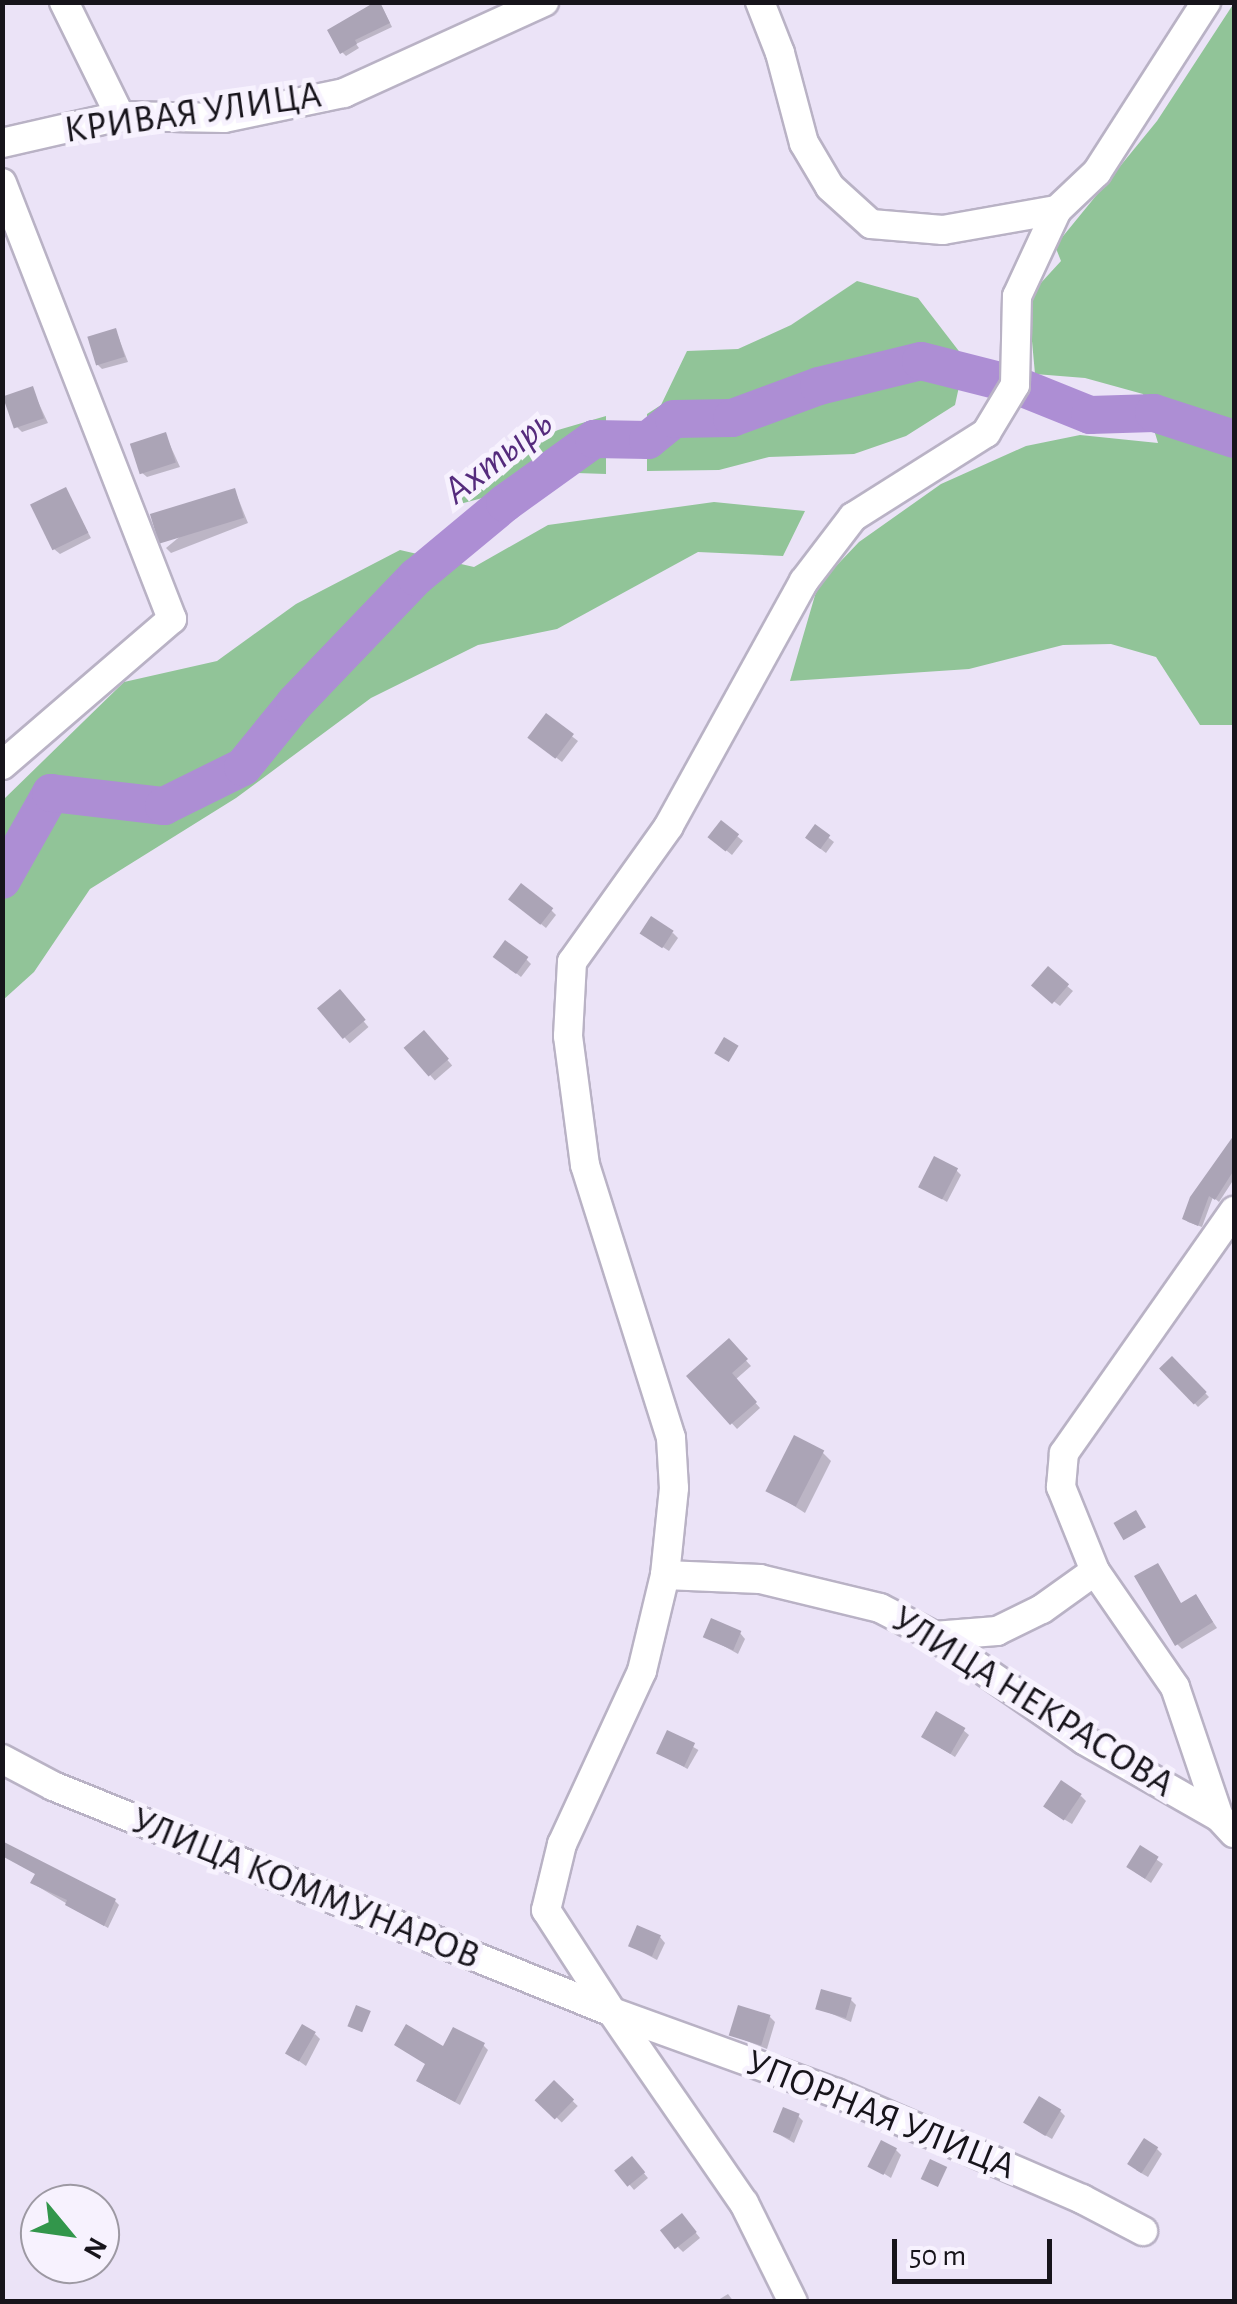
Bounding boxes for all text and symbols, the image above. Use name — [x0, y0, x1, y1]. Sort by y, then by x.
street label: КРИВАЯ УЛИЦА — [62, 73, 324, 155]
water label: Ахтырь — [434, 399, 562, 515]
street label: УЛИЦА НЕКРАСОВА — [882, 1598, 1182, 1808]
street label: УЛИЦА КОММУНАРОВ — [124, 1799, 486, 1981]
street label: УПОРНАЯ УЛИЦА — [738, 2041, 1022, 2191]
north arrow — [20, 2184, 120, 2284]
scale bar — [897, 2219, 1057, 2281]
text: N — [78, 2232, 111, 2263]
text: 50 m — [909, 2241, 966, 2271]

